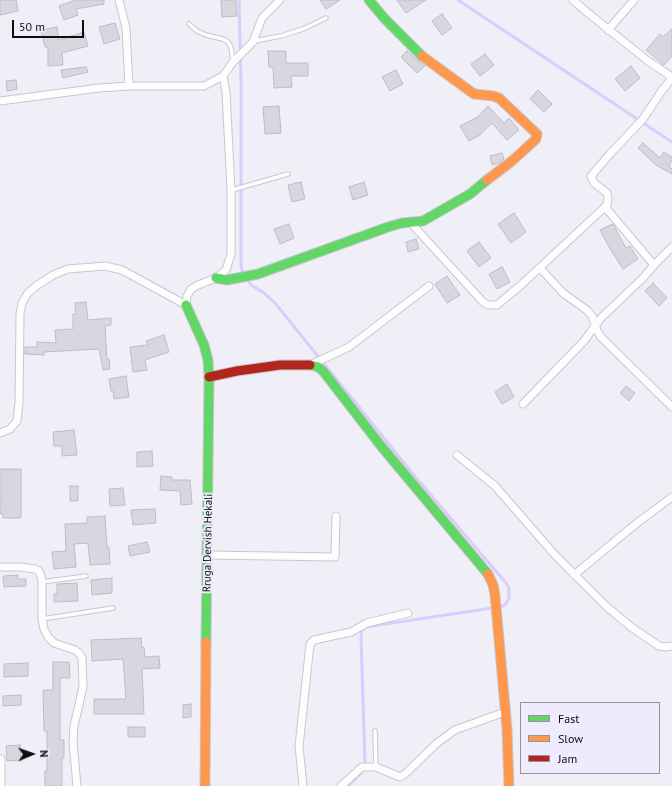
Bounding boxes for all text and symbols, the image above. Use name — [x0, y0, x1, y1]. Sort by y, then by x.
scale bar — [14, 12, 86, 38]
text: 50 m — [19, 19, 45, 34]
street label: Rruga Dervish Hekali — [201, 494, 215, 592]
legend — [520, 702, 660, 774]
text: Fast — [558, 711, 579, 726]
text: Slow — [558, 731, 583, 746]
north arrow — [12, 734, 52, 774]
text: N — [37, 750, 51, 757]
text: Jam — [558, 751, 577, 766]

